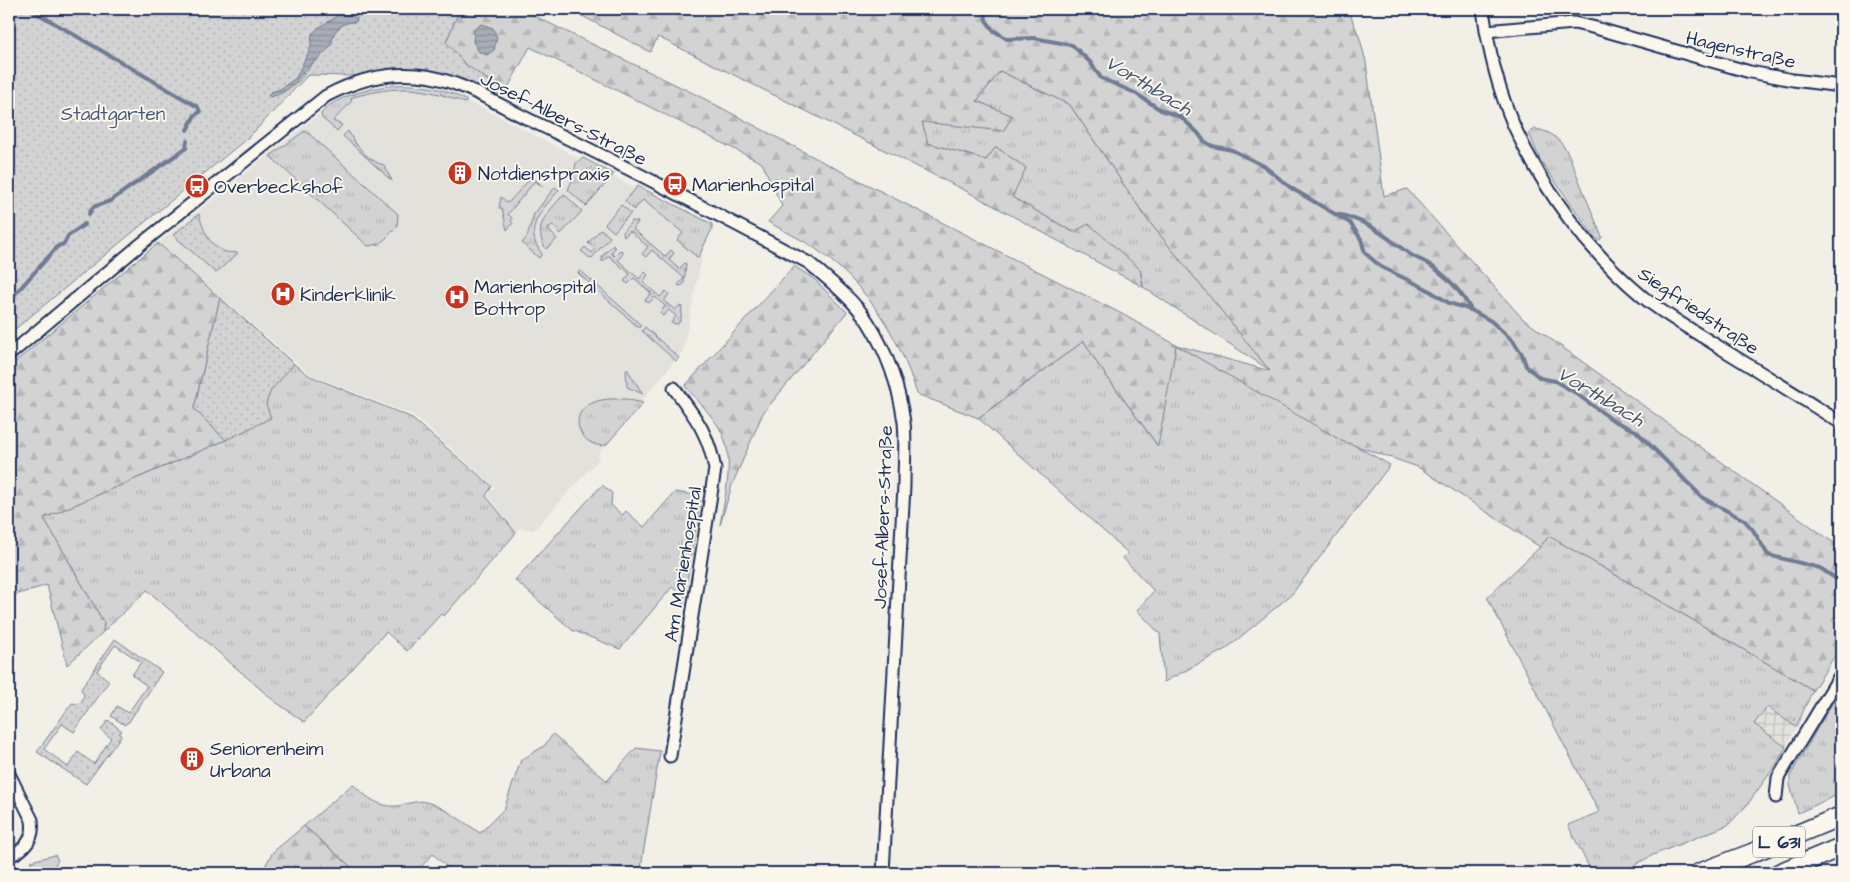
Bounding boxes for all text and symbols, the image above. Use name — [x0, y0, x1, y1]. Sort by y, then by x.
street label: Hagenstraße — [1683, 25, 1798, 77]
water label: Vorthbach — [1100, 49, 1198, 123]
street label: Josef-Albers-Straße — [475, 66, 651, 173]
park label: Stadtgarten — [61, 101, 165, 129]
building icon: Notdienstpraxis — [447, 160, 473, 186]
place label: Notdienstpraxis — [478, 161, 610, 188]
bus stop icon: Marienhospital — [662, 171, 688, 197]
place label: Marienhospital — [692, 172, 814, 199]
bus stop icon: Overbeckshof — [184, 173, 210, 199]
place label: Overbeckshof — [214, 174, 344, 201]
street label: Siegfriedstraße — [1632, 261, 1764, 363]
place label: Marienhospital Bottrop — [474, 274, 596, 323]
hospital icon: Kinderklinik — [270, 281, 296, 307]
place label: Kinderklinik — [300, 282, 396, 309]
hospital icon: Marienhospital Bottrop — [444, 284, 470, 310]
water label: Vorthbach — [1552, 360, 1650, 434]
street label: Josef-Albers-Straße — [867, 425, 900, 609]
street label: Am Marienhospital — [658, 485, 709, 644]
place label: Seniorenheim Urbana — [210, 736, 323, 785]
building icon: Seniorenheim Urbana — [179, 746, 205, 772]
road number: L 631 — [1753, 826, 1805, 858]

